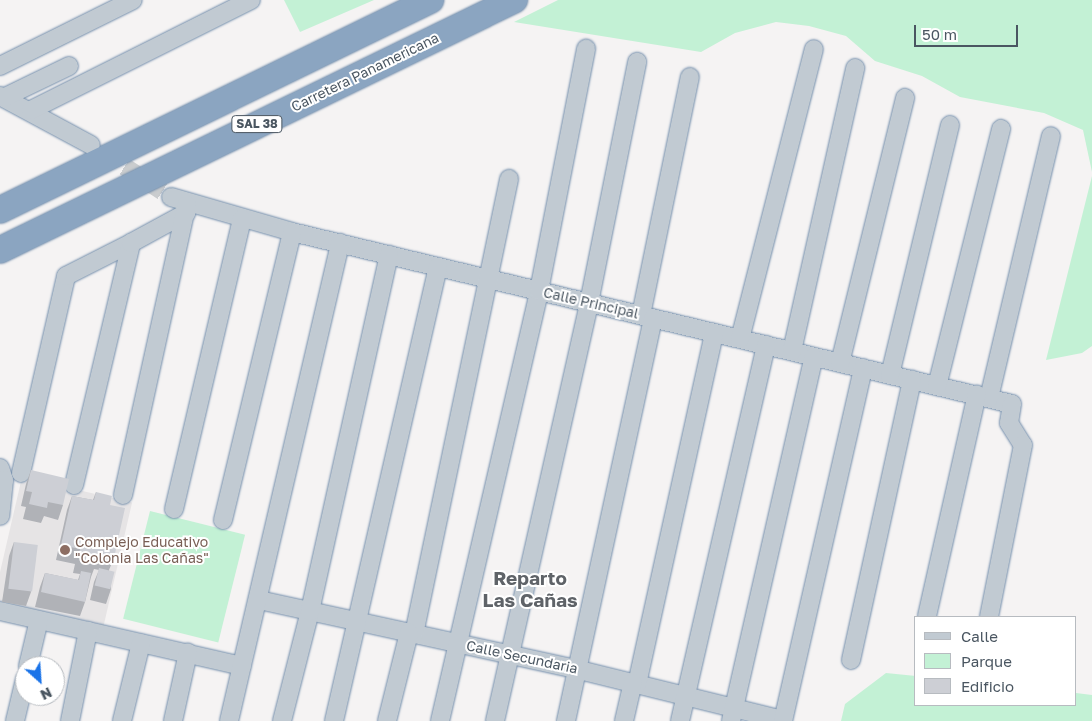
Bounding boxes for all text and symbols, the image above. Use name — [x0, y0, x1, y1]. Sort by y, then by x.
scale bar — [917, 15, 1021, 47]
text: 50 m — [922, 25, 957, 43]
street label: Carretera Panamericana — [289, 29, 441, 115]
road number: SAL 38 — [231, 115, 283, 134]
street label: Calle Principal — [542, 284, 640, 322]
place label: Complejo Educativo "Colonia Las Cañas" — [75, 534, 209, 566]
marker: Complejo Educativo "Colonia Las Cañas" — [59, 544, 71, 556]
district label: Reparto Las Cañas — [482, 567, 578, 611]
legend — [914, 616, 1077, 706]
text: Calle — [961, 627, 998, 645]
street label: Calle Secundaria — [465, 637, 579, 677]
text: Parque — [961, 652, 1012, 670]
north arrow — [15, 656, 65, 706]
text: Edificio — [961, 677, 1014, 695]
text: N — [38, 684, 55, 704]

